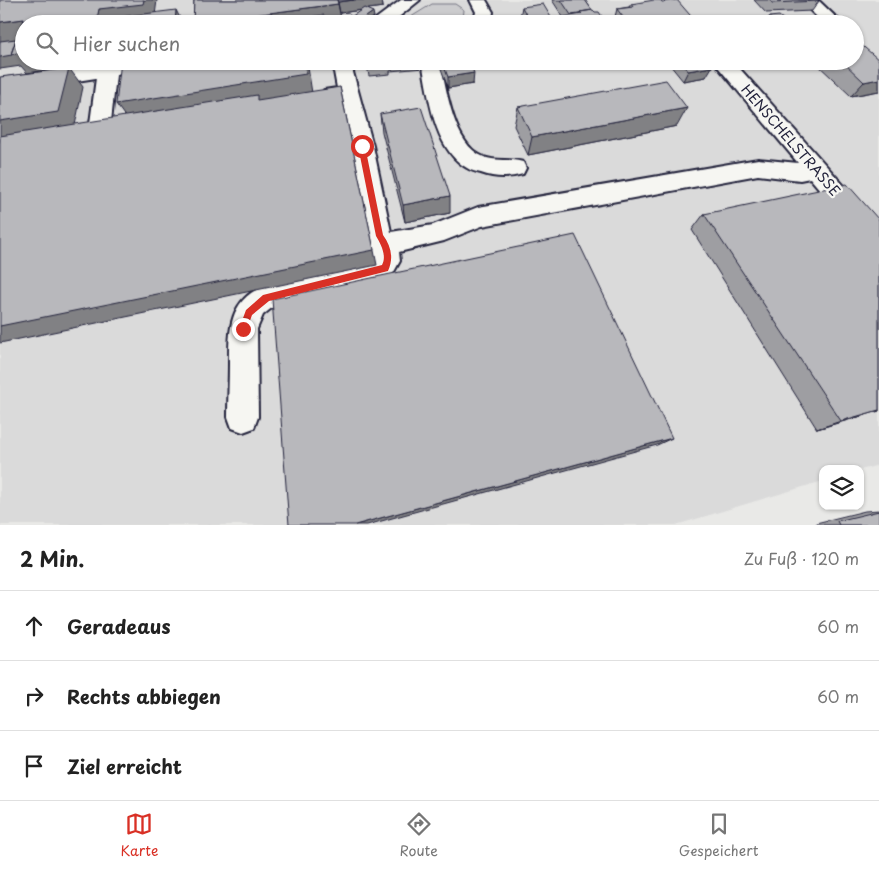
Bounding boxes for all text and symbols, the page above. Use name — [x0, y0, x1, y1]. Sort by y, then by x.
search box — [15, 15, 864, 70]
icon: search — [33, 29, 61, 57]
text: Hier suchen — [73, 29, 180, 57]
street label: HENSCHELSTRASSE — [737, 80, 845, 200]
route start — [351, 135, 374, 158]
route end — [232, 318, 255, 341]
map controls — [819, 465, 864, 510]
button: layers — [819, 465, 864, 510]
text: 2 Min. — [20, 542, 84, 574]
text: Zu Fuß · 120 m — [744, 546, 859, 570]
icon: ahead — [20, 612, 48, 640]
text: Geradeaus — [67, 612, 171, 640]
text: 60 m — [817, 614, 859, 638]
icon: right — [20, 682, 48, 710]
text: Rechts abbiegen — [67, 682, 221, 710]
text: 60 m — [817, 684, 859, 708]
icon: arrive — [20, 752, 48, 780]
text: Ziel erreicht — [67, 752, 182, 780]
tab: Karte — [121, 810, 158, 861]
tab: Route — [399, 810, 438, 861]
tab: Gespeichert — [679, 810, 758, 861]

